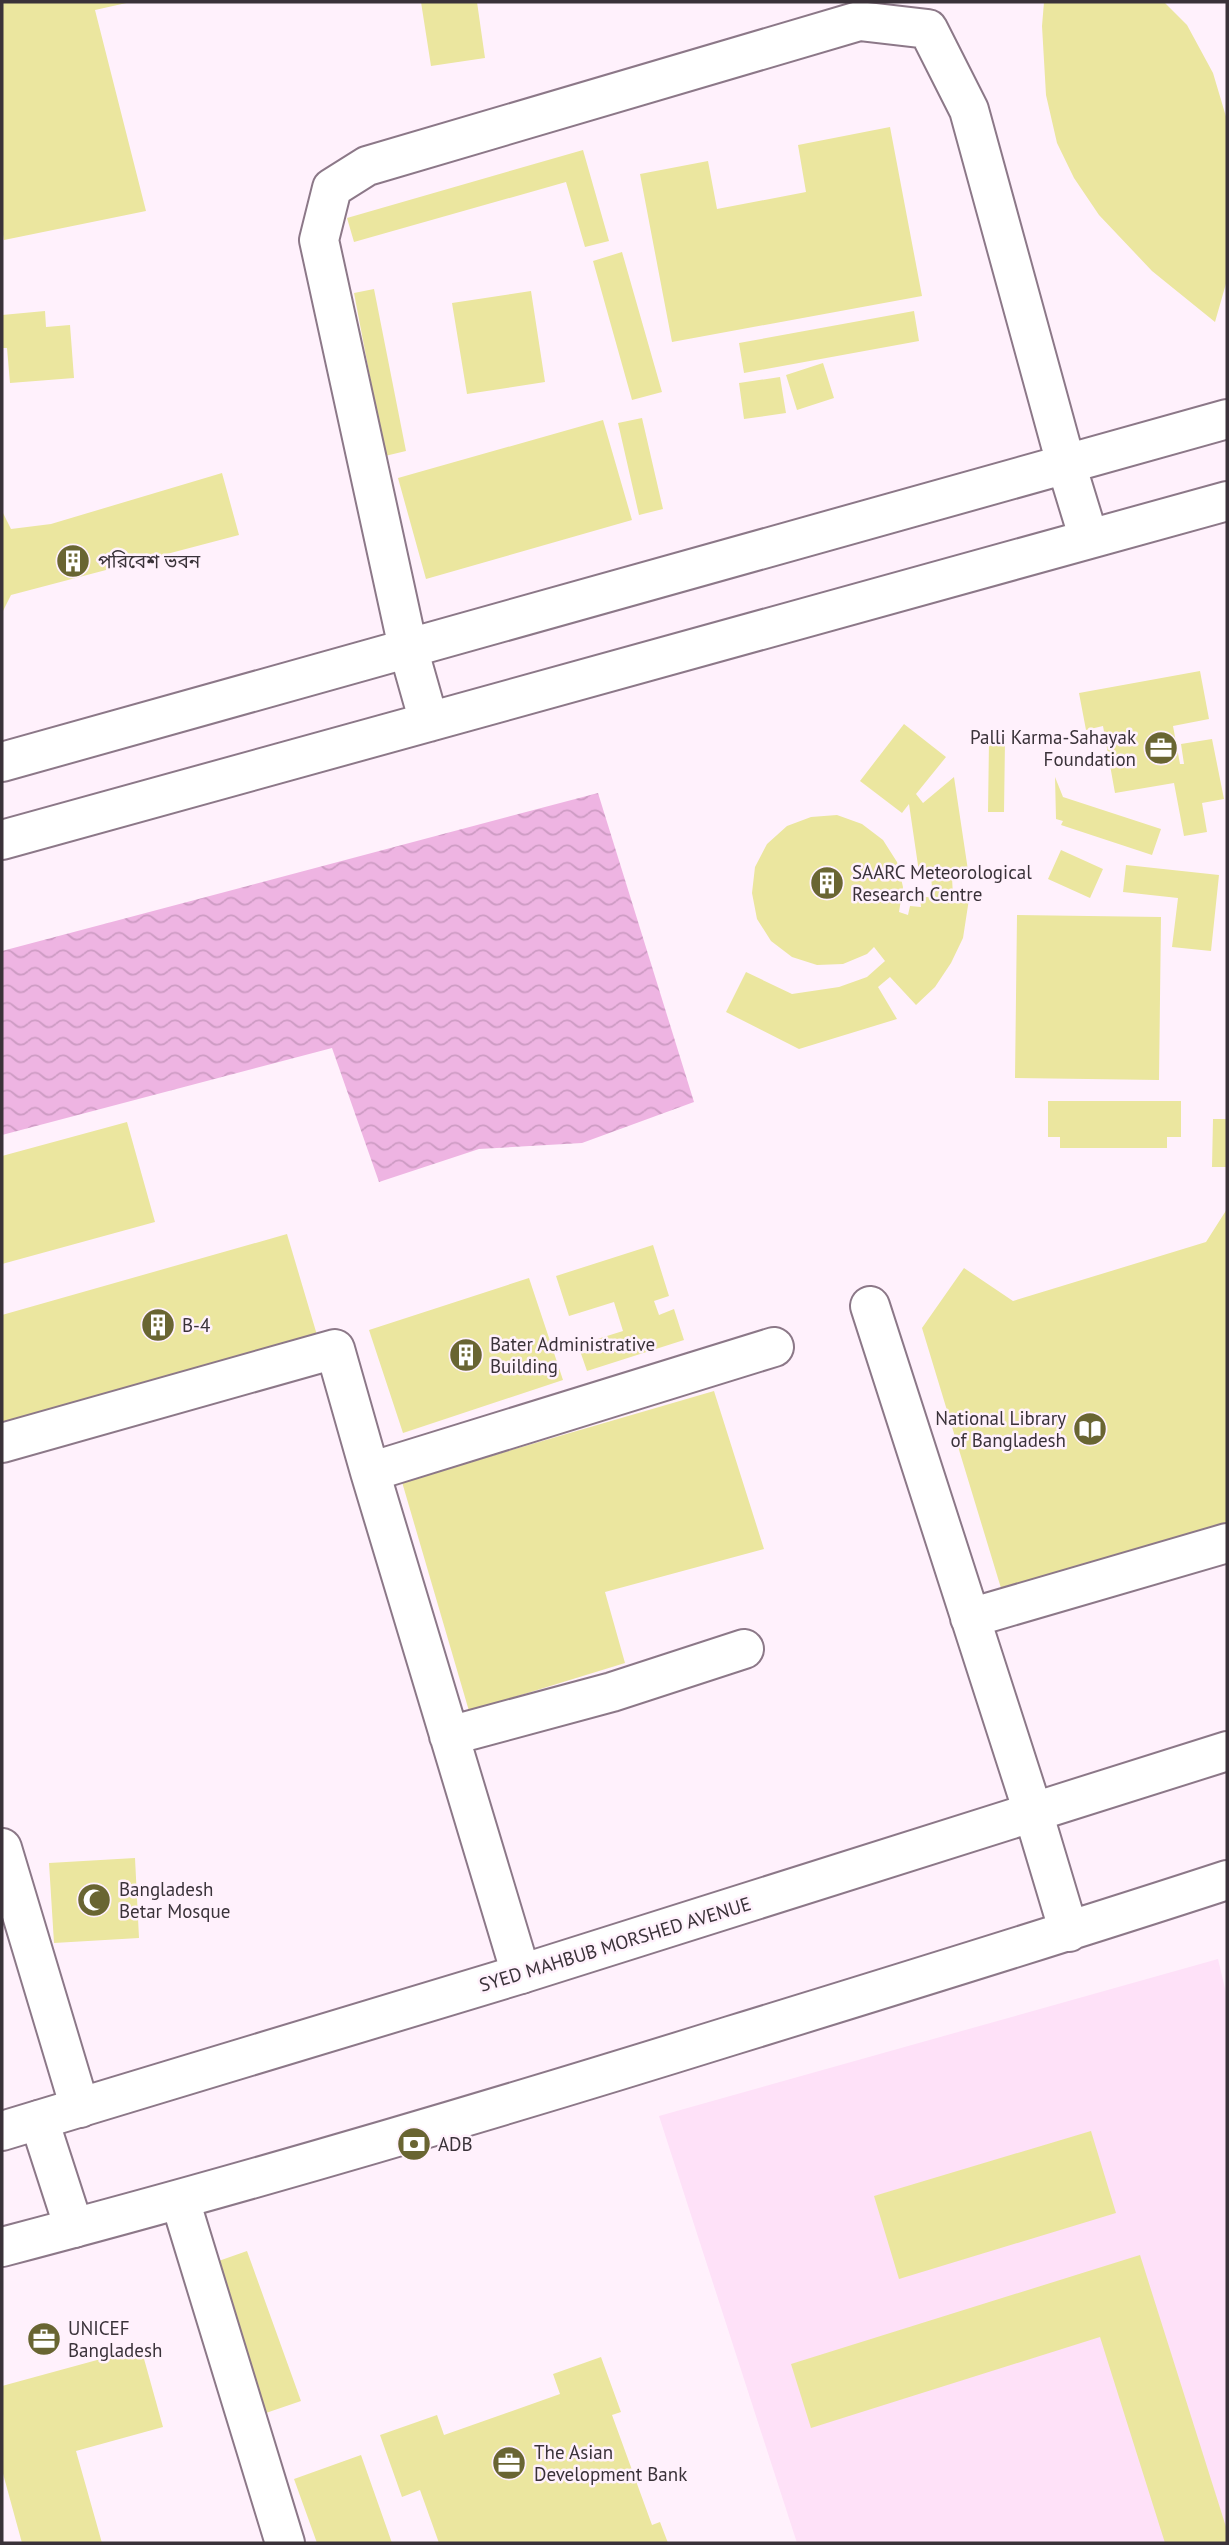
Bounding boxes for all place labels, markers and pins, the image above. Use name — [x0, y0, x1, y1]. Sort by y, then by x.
building icon: পরিবেশ ভবন — [54, 542, 92, 580]
place label: পরিবেশ ভবন — [98, 549, 201, 573]
place label: Palli Karma-Sahayak Foundation — [970, 725, 1136, 771]
office icon: Palli Karma-Sahayak Foundation — [1142, 729, 1180, 767]
place label: SAARC Meteorological Research Centre — [852, 860, 1032, 906]
building icon: SAARC Meteorological Research Centre — [808, 864, 846, 902]
building icon: B-4 — [139, 1306, 177, 1344]
place label: B-4 — [182, 1313, 210, 1337]
place label: Bater Administrative Building — [490, 1332, 655, 1378]
building icon: Bater Administrative Building — [447, 1336, 485, 1374]
place label: National Library of Bangladesh — [935, 1406, 1066, 1452]
library icon: National Library of Bangladesh — [1071, 1410, 1109, 1448]
place label: Bangladesh Betar Mosque — [119, 1877, 230, 1923]
mosque icon: Bangladesh Betar Mosque — [75, 1881, 113, 1919]
bank icon: ADB — [395, 2125, 433, 2163]
place label: ADB — [438, 2132, 473, 2156]
place label: UNICEF Bangladesh — [68, 2316, 162, 2362]
office icon: UNICEF Bangladesh — [25, 2320, 63, 2358]
place label: The Asian Development Bank — [534, 2440, 687, 2486]
office icon: The Asian Development Bank — [490, 2444, 528, 2482]

